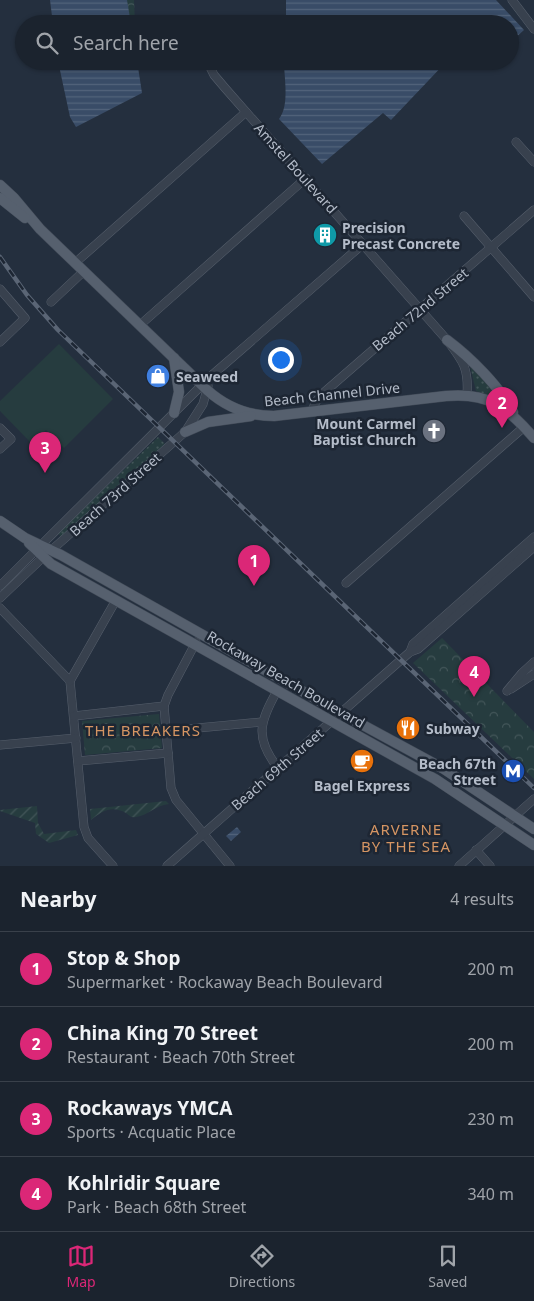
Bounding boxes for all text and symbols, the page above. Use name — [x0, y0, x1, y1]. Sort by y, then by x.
search box — [15, 15, 519, 70]
icon: search — [33, 29, 61, 57]
text: Search here — [73, 30, 179, 56]
street label: Amstel Boulevard — [250, 119, 342, 217]
place label: Precision Precast Concrete — [342, 218, 460, 253]
building icon: Precision Precast Concrete — [312, 222, 338, 248]
street label: Beach 72nd Street — [368, 263, 472, 355]
your location — [268, 347, 294, 373]
shop icon: Seaweed — [145, 363, 171, 389]
place label: Seaweed — [176, 367, 238, 386]
street label: Beach Channel Drive — [263, 377, 401, 411]
pin: 2 — [486, 387, 518, 428]
place label: Mount Carmel Baptist Church — [313, 414, 416, 449]
church icon: Mount Carmel Baptist Church — [421, 418, 447, 444]
pin: 3 — [29, 432, 61, 473]
street label: Beach 73rd Street — [65, 448, 165, 540]
pin: 1 — [238, 545, 270, 586]
street label: Rockaway Beach Boulevard — [204, 626, 368, 732]
pin: 4 — [458, 656, 490, 697]
restaurant icon: Subway — [395, 715, 421, 741]
place label: Subway — [426, 719, 480, 738]
district label: THE BREAKERS — [85, 720, 201, 740]
street label: Beach 69th Street — [227, 724, 327, 814]
cafe icon: Bagel Express — [349, 748, 375, 774]
place label: Beach 67th Street — [419, 754, 496, 789]
metro station icon: Beach 67th Street — [500, 758, 526, 784]
place label: Bagel Express — [314, 776, 410, 795]
district label: ARVERNE BY THE SEA — [361, 819, 451, 856]
text: Nearby — [20, 885, 96, 913]
text: 4 results — [450, 888, 514, 910]
text: Stop & Shop — [67, 945, 180, 971]
text: 1 — [31, 958, 41, 980]
text: 200 m — [467, 958, 514, 980]
text: Supermarket · Rockaway Beach Boulevard — [67, 971, 383, 993]
text: China King 70 Street — [67, 1020, 258, 1046]
text: 2 — [31, 1033, 41, 1055]
text: 200 m — [467, 1033, 514, 1055]
text: Restaurant · Beach 70th Street — [67, 1046, 295, 1068]
text: Rockaways YMCA — [67, 1095, 232, 1121]
text: 3 — [31, 1108, 41, 1130]
text: 230 m — [467, 1108, 514, 1130]
text: Sports · Acquatic Place — [67, 1121, 236, 1143]
text: Kohlridir Square — [67, 1170, 220, 1196]
text: 4 — [31, 1183, 41, 1205]
text: 340 m — [467, 1183, 514, 1205]
text: Park · Beach 68th Street — [67, 1196, 246, 1218]
tab: Map — [67, 1242, 96, 1291]
tab: Directions — [229, 1242, 295, 1291]
tab: Saved — [428, 1242, 467, 1291]

